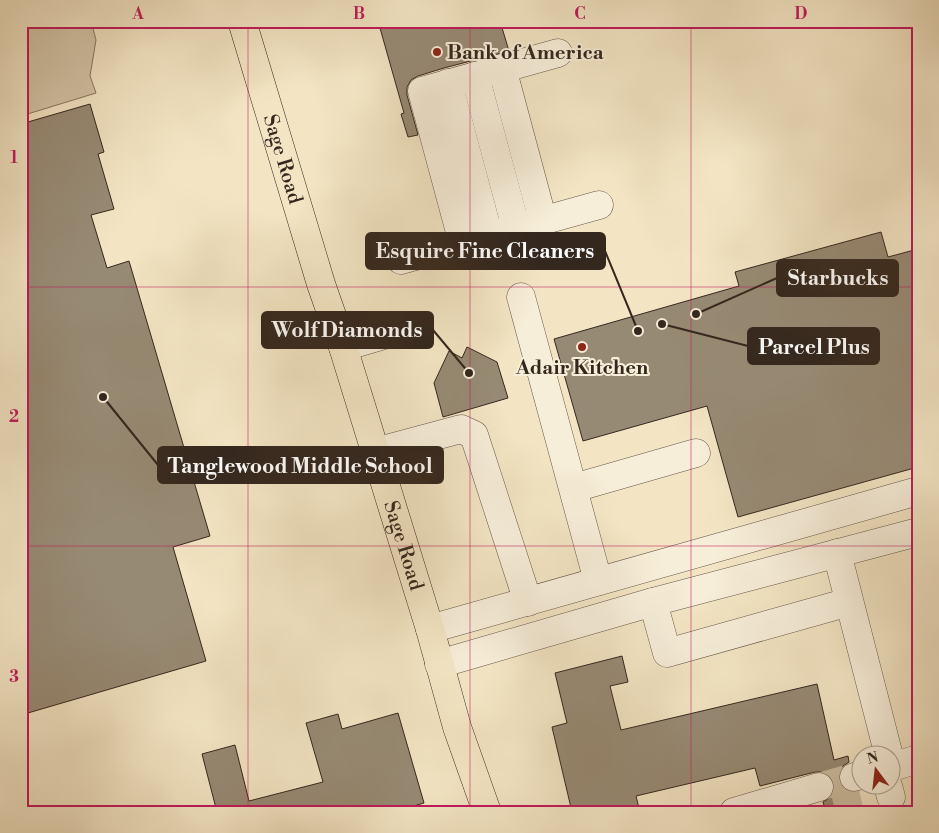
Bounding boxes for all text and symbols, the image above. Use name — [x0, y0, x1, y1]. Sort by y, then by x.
text: A — [131, 4, 144, 24]
text: B — [353, 4, 365, 24]
text: C — [574, 4, 586, 24]
text: D — [795, 4, 808, 24]
place label: Bank of America — [447, 41, 604, 66]
marker: Bank of America — [431, 46, 443, 58]
street label: Sage Road — [257, 112, 307, 208]
text: 1 — [10, 148, 18, 168]
callout: Esquire Fine Cleaners — [366, 233, 605, 269]
text: Esquire Fine Cleaners — [376, 239, 594, 265]
callout: Starbucks — [777, 260, 898, 296]
text: Starbucks — [787, 266, 889, 292]
callout: Wolf Diamonds — [262, 312, 433, 348]
text: Wolf Diamonds — [271, 318, 423, 344]
callout: Parcel Plus — [748, 328, 879, 364]
text: Parcel Plus — [758, 335, 870, 361]
marker: Adair Kitchen — [576, 341, 588, 353]
place label: Adair Kitchen — [515, 356, 649, 381]
text: 2 — [9, 407, 19, 427]
callout: Tanglewood Middle School — [158, 447, 443, 483]
text: Tanglewood Middle School — [167, 454, 433, 480]
street label: Sage Road — [377, 498, 429, 594]
text: 3 — [9, 667, 19, 687]
north arrow — [852, 746, 902, 796]
text: N — [865, 748, 881, 769]

